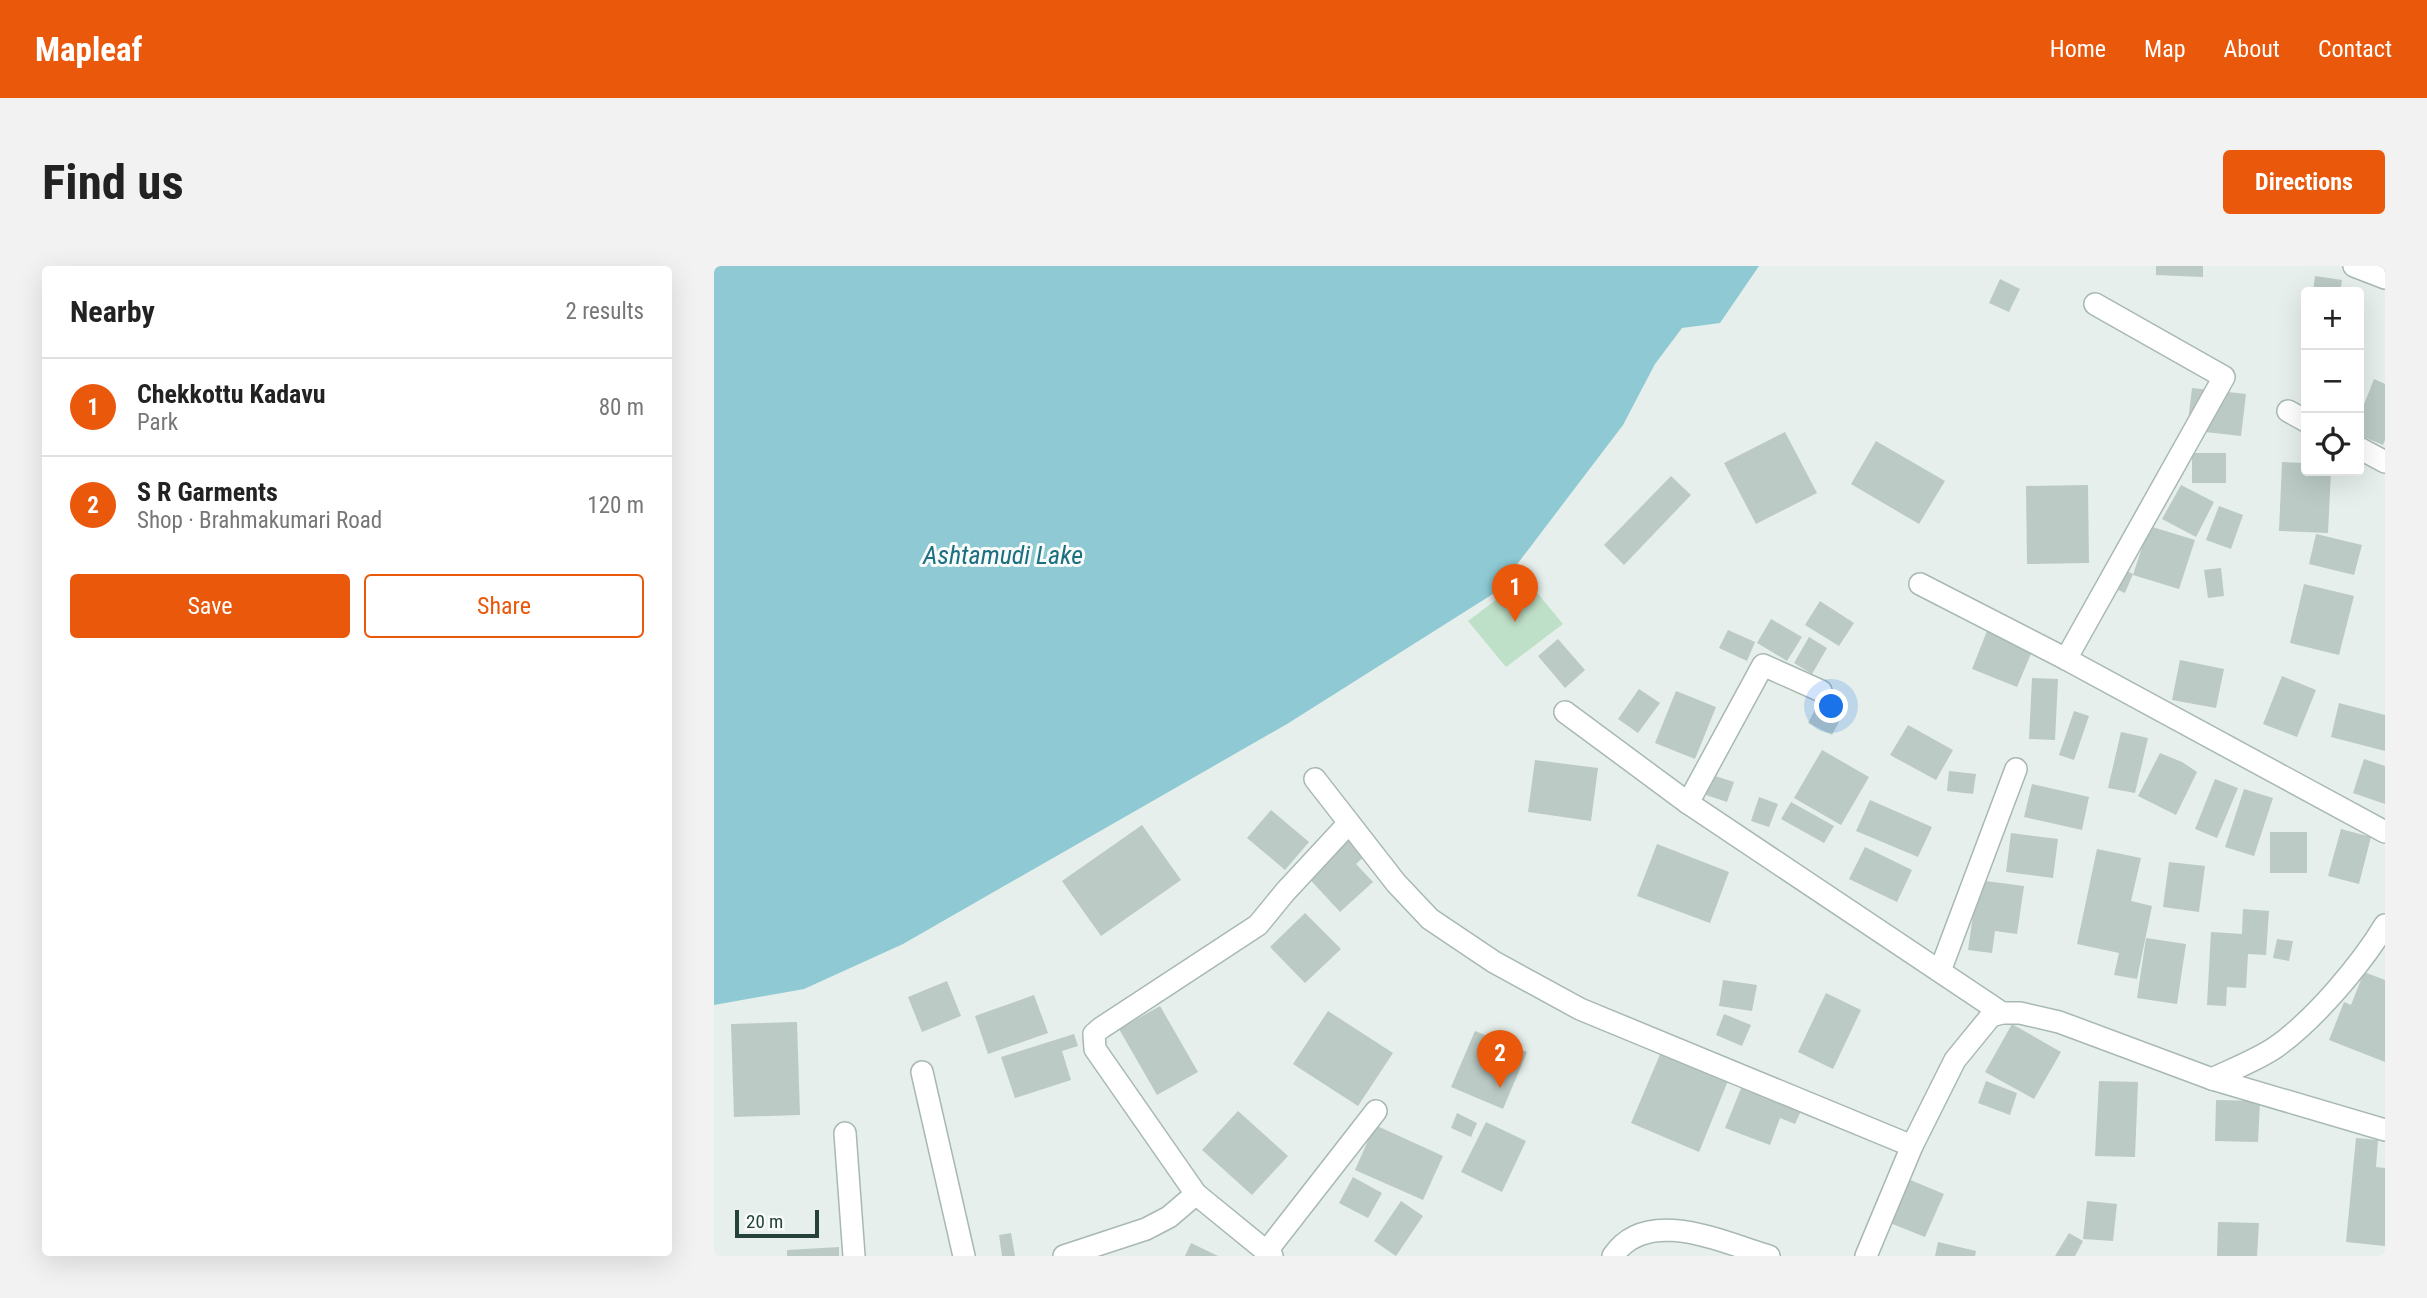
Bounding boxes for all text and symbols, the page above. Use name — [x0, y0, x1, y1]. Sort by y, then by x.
text: Mapleaf — [35, 30, 142, 69]
text: Home — [2050, 35, 2106, 63]
text: Map — [2144, 35, 2186, 63]
text: About — [2224, 35, 2280, 63]
text: Contact — [2318, 35, 2392, 63]
button: Directions — [2223, 150, 2385, 214]
text: Find us — [42, 154, 184, 211]
map controls — [2301, 287, 2364, 476]
button: + — [2301, 287, 2364, 350]
text: Nearby — [70, 294, 155, 329]
text: 2 results — [566, 298, 644, 325]
button: − — [2301, 350, 2364, 413]
text: Chekkottu Kadavu — [137, 379, 326, 409]
text: 1 — [87, 394, 99, 421]
text: 80 m — [599, 394, 644, 421]
text: Park — [137, 409, 178, 436]
button: locate — [2301, 413, 2364, 476]
text: S R Garments — [137, 477, 278, 507]
text: 2 — [87, 492, 99, 519]
text: 120 m — [587, 492, 644, 519]
text: Shop · Brahmakumari Road — [137, 507, 382, 534]
water label: Ashtamudi Lake — [922, 540, 1083, 570]
pin: 1 — [1492, 564, 1538, 622]
button: Save — [70, 574, 350, 638]
button: Share — [364, 574, 644, 638]
your location — [1814, 689, 1848, 723]
pin: 2 — [1477, 1030, 1523, 1088]
scale bar — [735, 1207, 819, 1239]
text: 20 m — [746, 1210, 783, 1233]

